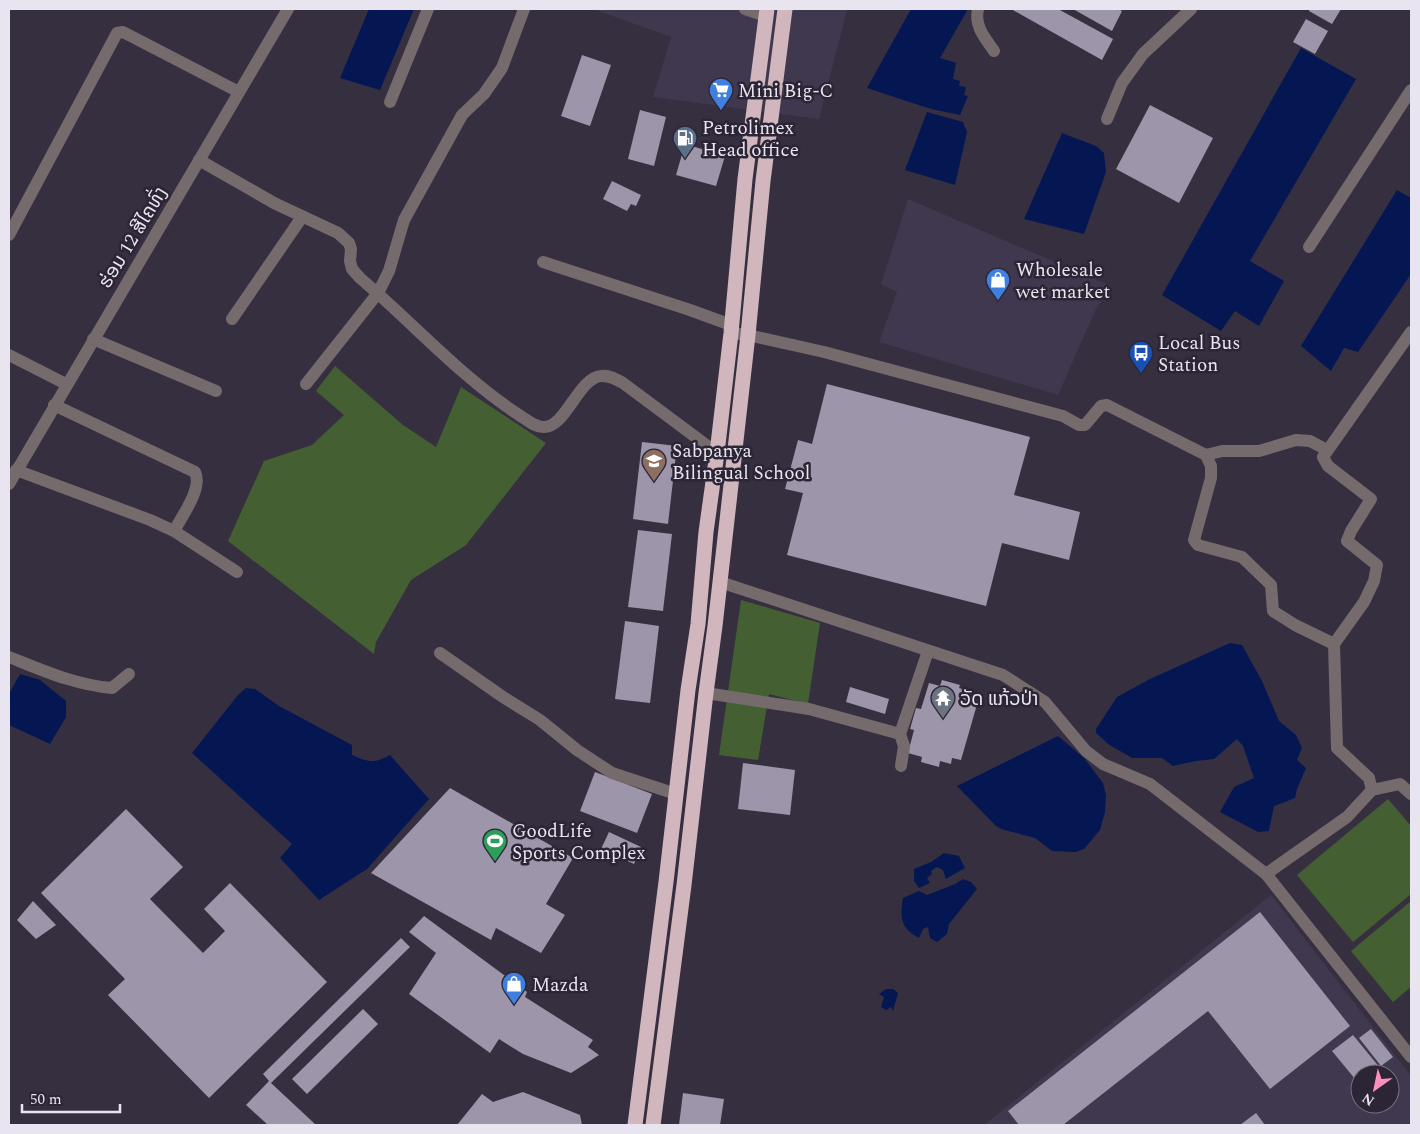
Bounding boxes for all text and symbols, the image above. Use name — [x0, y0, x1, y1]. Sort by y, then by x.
supermarket icon: Mini Big-C — [708, 77, 734, 111]
place label: Mini Big-C — [738, 77, 833, 106]
place label: Petrolimex Head office — [702, 114, 799, 165]
fuel station icon: Petrolimex Head office — [672, 125, 698, 159]
street label: ຮ່ອມ 12 ສີໄຄທົ່ງ — [91, 181, 175, 294]
place label: Wholesale wet market — [1015, 256, 1110, 307]
shop icon: Wholesale wet market — [985, 267, 1011, 301]
place label: Local Bus Station — [1158, 329, 1240, 380]
bus stop icon: Local Bus Station — [1128, 340, 1154, 374]
place label: Sabpanya Bilingual School — [672, 437, 810, 488]
school or university icon: Sabpanya Bilingual School — [641, 448, 667, 482]
temple icon: ວັດ ແກ້ວປ່າ — [930, 685, 956, 719]
place label: ວັດ ແກ້ວປ່າ — [960, 685, 1038, 714]
place label: GoodLife Sports Complex — [512, 817, 646, 868]
sports icon: GoodLife Sports Complex — [482, 828, 508, 862]
shop icon: Mazda — [501, 971, 527, 1005]
place label: Mazda — [532, 971, 589, 1000]
north arrow — [1350, 1064, 1400, 1114]
scale bar — [22, 1082, 120, 1114]
text: 50 m — [30, 1088, 62, 1111]
text: N — [1358, 1088, 1379, 1111]

